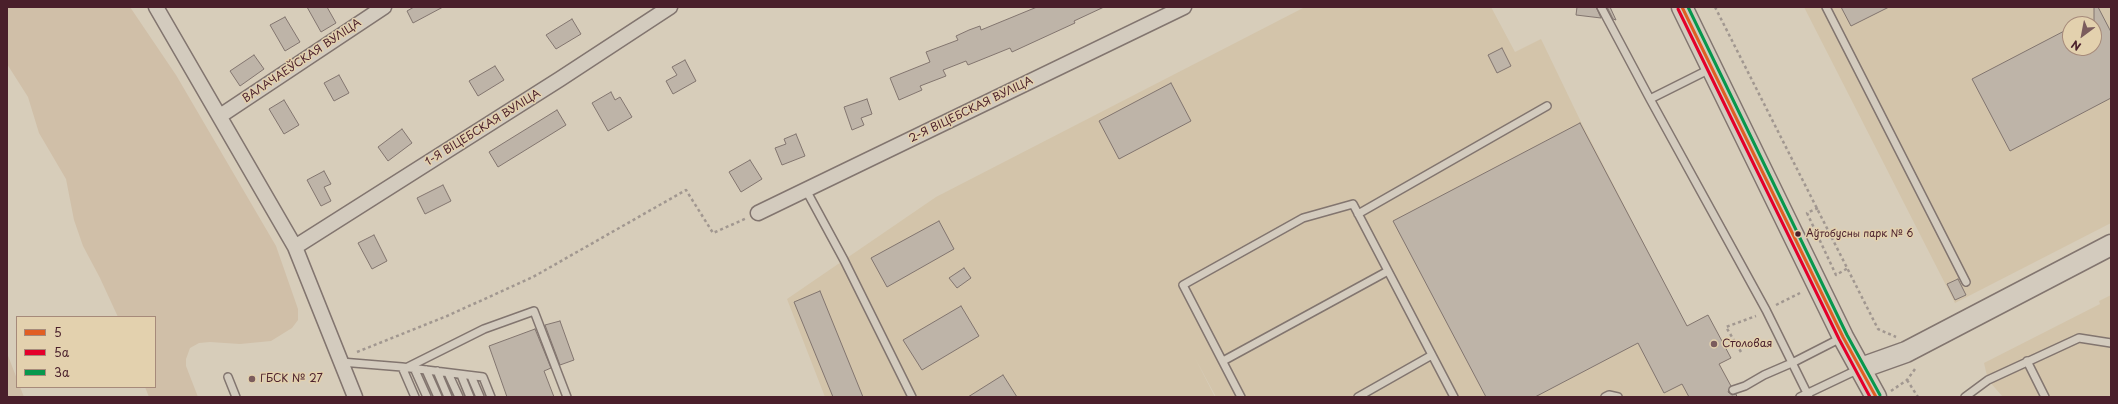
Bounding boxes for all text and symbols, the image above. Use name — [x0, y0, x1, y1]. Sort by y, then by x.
street label: ВАЛАЧАЕЎСКАЯ ВУЛІЦА — [240, 16, 364, 106]
north arrow — [2062, 16, 2102, 56]
text: N — [2068, 36, 2084, 55]
street label: 2-Я ВІЦЕБСКАЯ ВУЛІЦА — [907, 74, 1035, 146]
street label: 1-Я ВІЦЕБСКАЯ ВУЛІЦА — [423, 87, 543, 169]
place label: Аўтобусны парк № 6 — [1806, 228, 1913, 240]
marker: Аўтобусны парк № 6 — [1793, 229, 1803, 239]
legend — [16, 316, 156, 388]
text: 5 — [54, 323, 62, 341]
place label: Столовая — [1722, 337, 1772, 351]
marker: Столовая — [1709, 339, 1719, 349]
text: 5а — [54, 343, 69, 361]
text: 3а — [54, 363, 69, 381]
place label: ГБСК № 27 — [260, 372, 323, 386]
marker: ГБСК № 27 — [247, 374, 257, 384]

